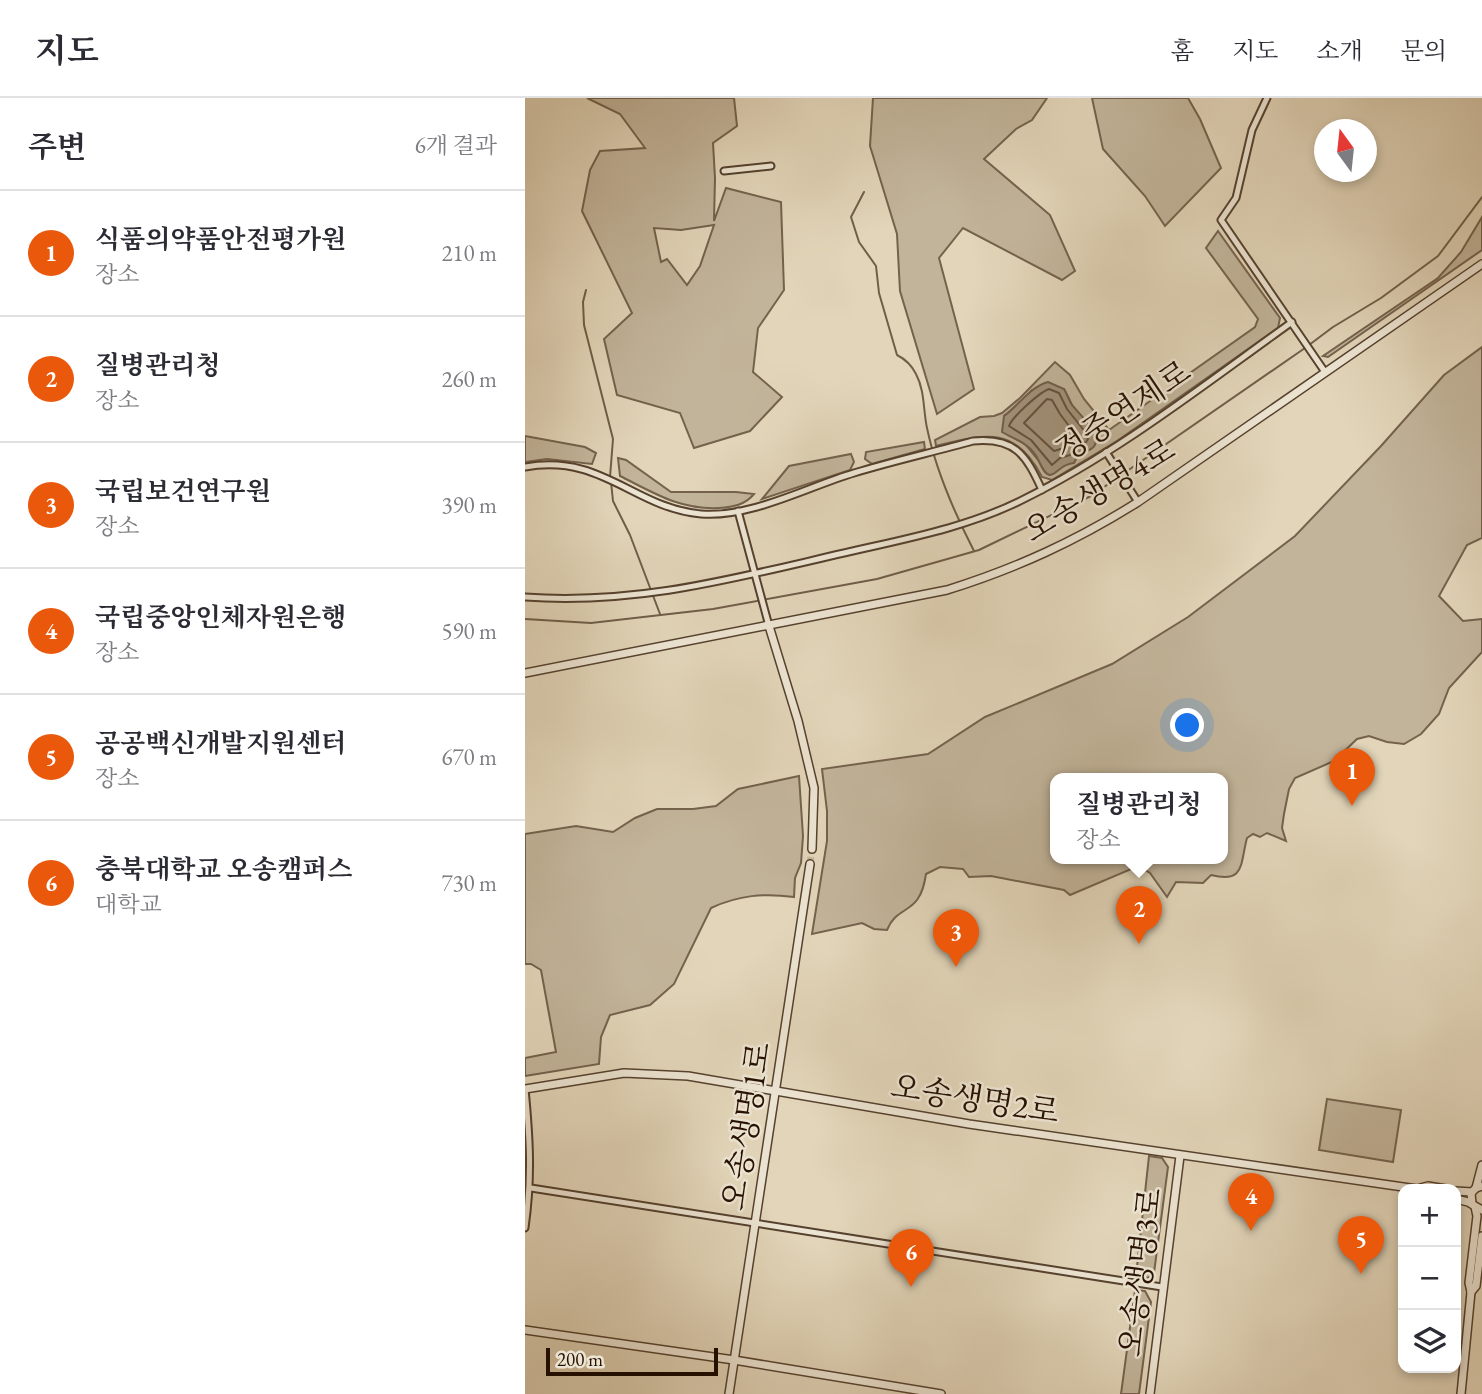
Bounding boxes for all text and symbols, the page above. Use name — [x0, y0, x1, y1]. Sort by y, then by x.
text: 지도 — [35, 29, 99, 72]
text: 홈 — [1171, 35, 1194, 66]
text: 지도 — [1232, 35, 1278, 66]
text: 소개 — [1316, 35, 1363, 66]
text: 문의 — [1401, 35, 1447, 66]
north arrow — [1314, 119, 1377, 182]
text: 주변 — [28, 127, 86, 166]
text: 6개 결과 — [415, 130, 497, 160]
text: 식품의약품안전평가원 — [95, 222, 346, 256]
text: 1 — [45, 238, 57, 268]
text: 210 m — [441, 238, 497, 268]
text: 장소 — [95, 259, 139, 289]
text: 질병관리청 — [95, 348, 221, 382]
street label: 정중연제로 — [1047, 350, 1199, 472]
text: 2 — [45, 364, 57, 394]
text: 260 m — [441, 364, 497, 394]
text: 장소 — [95, 385, 139, 415]
street label: 오송생명4로 — [1015, 428, 1183, 552]
text: 국립보건연구원 — [95, 474, 271, 508]
text: 3 — [45, 490, 57, 520]
text: 390 m — [441, 490, 497, 520]
text: 장소 — [95, 511, 139, 541]
text: 국립중앙인체자원은행 — [95, 600, 346, 634]
text: 4 — [45, 616, 57, 646]
text: 590 m — [441, 616, 497, 646]
text: 장소 — [95, 637, 139, 667]
your location — [1170, 708, 1204, 742]
text: 공공백신개발지원센터 — [95, 726, 346, 760]
text: 5 — [45, 742, 57, 772]
text: 670 m — [441, 742, 497, 772]
pin: 1 — [1329, 748, 1375, 806]
text: 장소 — [95, 763, 139, 793]
popup — [1050, 773, 1228, 864]
text: 질병관리청 — [1076, 787, 1202, 821]
text: 장소 — [1076, 824, 1121, 854]
text: 충북대학교 오송캠퍼스 — [95, 852, 352, 886]
text: 6 — [45, 868, 57, 898]
text: 730 m — [441, 868, 497, 898]
pin: 2 — [1116, 886, 1162, 944]
text: 대학교 — [95, 889, 162, 919]
pin: 3 — [933, 909, 979, 967]
street label: 오송생명1로 — [712, 1039, 780, 1213]
street label: 오송생명2로 — [888, 1065, 1062, 1133]
pin: 4 — [1228, 1173, 1274, 1231]
map controls — [1398, 1184, 1461, 1373]
button: + — [1398, 1184, 1461, 1247]
street label: 오송생명3로 — [1109, 1185, 1171, 1359]
pin: 5 — [1338, 1216, 1384, 1274]
pin: 6 — [888, 1229, 934, 1287]
button: − — [1398, 1247, 1461, 1310]
button: layers — [1398, 1310, 1461, 1373]
scale bar — [546, 1345, 717, 1377]
text: 200 m — [557, 1347, 603, 1372]

